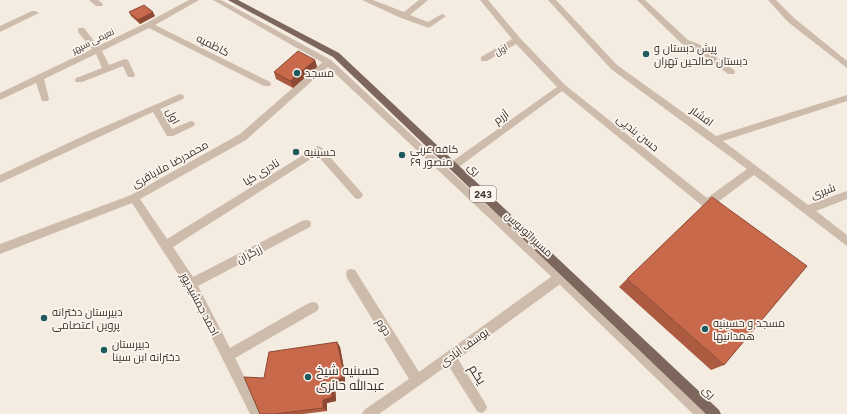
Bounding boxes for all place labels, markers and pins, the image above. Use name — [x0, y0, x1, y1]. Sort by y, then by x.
place label: پیش دبستان و دبستان صالحین تهران — [654, 42, 748, 68]
marker: پیش دبستان و دبستان صالحین تهران — [641, 49, 651, 59]
place label: مسجد — [305, 67, 334, 80]
marker: مسجد — [292, 68, 302, 78]
place label: کافه عربی منصور ۶۹ — [410, 143, 458, 169]
place label: حسینیه — [304, 146, 336, 159]
marker: حسینیه — [291, 147, 301, 157]
marker: کافه عربی منصور ۶۹ — [397, 150, 407, 160]
place label: دبیرستان دخترانه پروین اعتصامی — [52, 306, 123, 332]
marker: دبیرستان دخترانه پروین اعتصامی — [39, 313, 49, 323]
place label: مسجد و حسینیه همدانیها — [713, 317, 785, 343]
marker: مسجد و حسینیه همدانیها — [700, 324, 710, 334]
place label: دبیرستان دخترانه ابن سینا — [112, 338, 180, 364]
marker: دبیرستان دخترانه ابن سینا — [99, 345, 109, 355]
place label: حسینیه شیخ عبدالله حائری — [316, 363, 385, 393]
marker: حسینیه شیخ عبدالله حائری — [303, 372, 313, 382]

